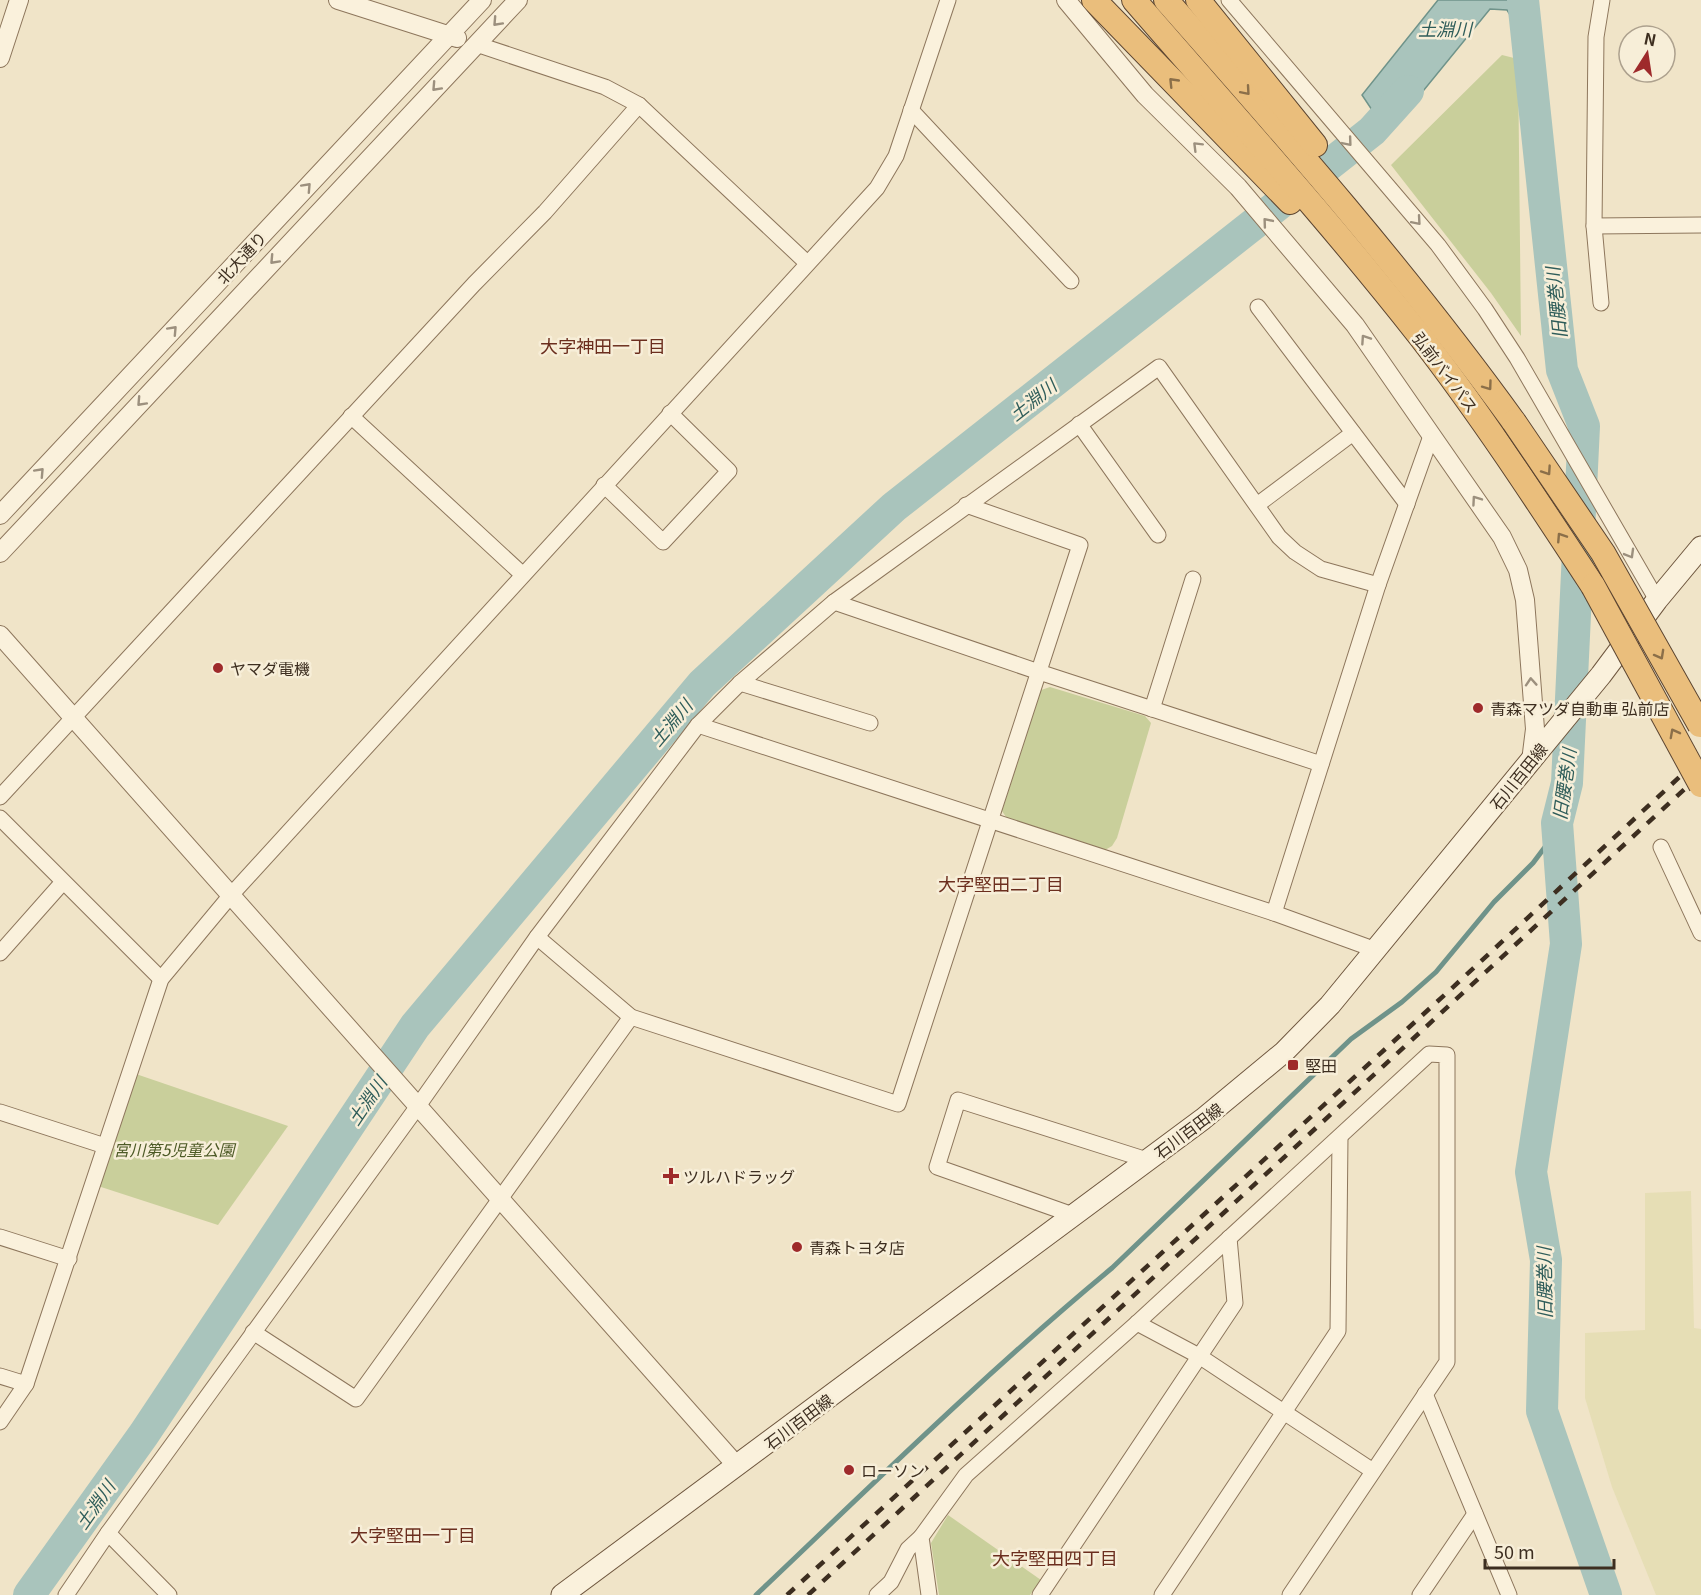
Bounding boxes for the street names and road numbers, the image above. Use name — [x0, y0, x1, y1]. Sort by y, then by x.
street label: 北大通り — [210, 225, 272, 289]
street label: 弘前バイパス — [1408, 327, 1484, 417]
street label: 石川百田線 — [1483, 737, 1553, 815]
street label: 石川百田線 — [1149, 1096, 1227, 1164]
street label: 石川百田線 — [759, 1387, 837, 1455]

